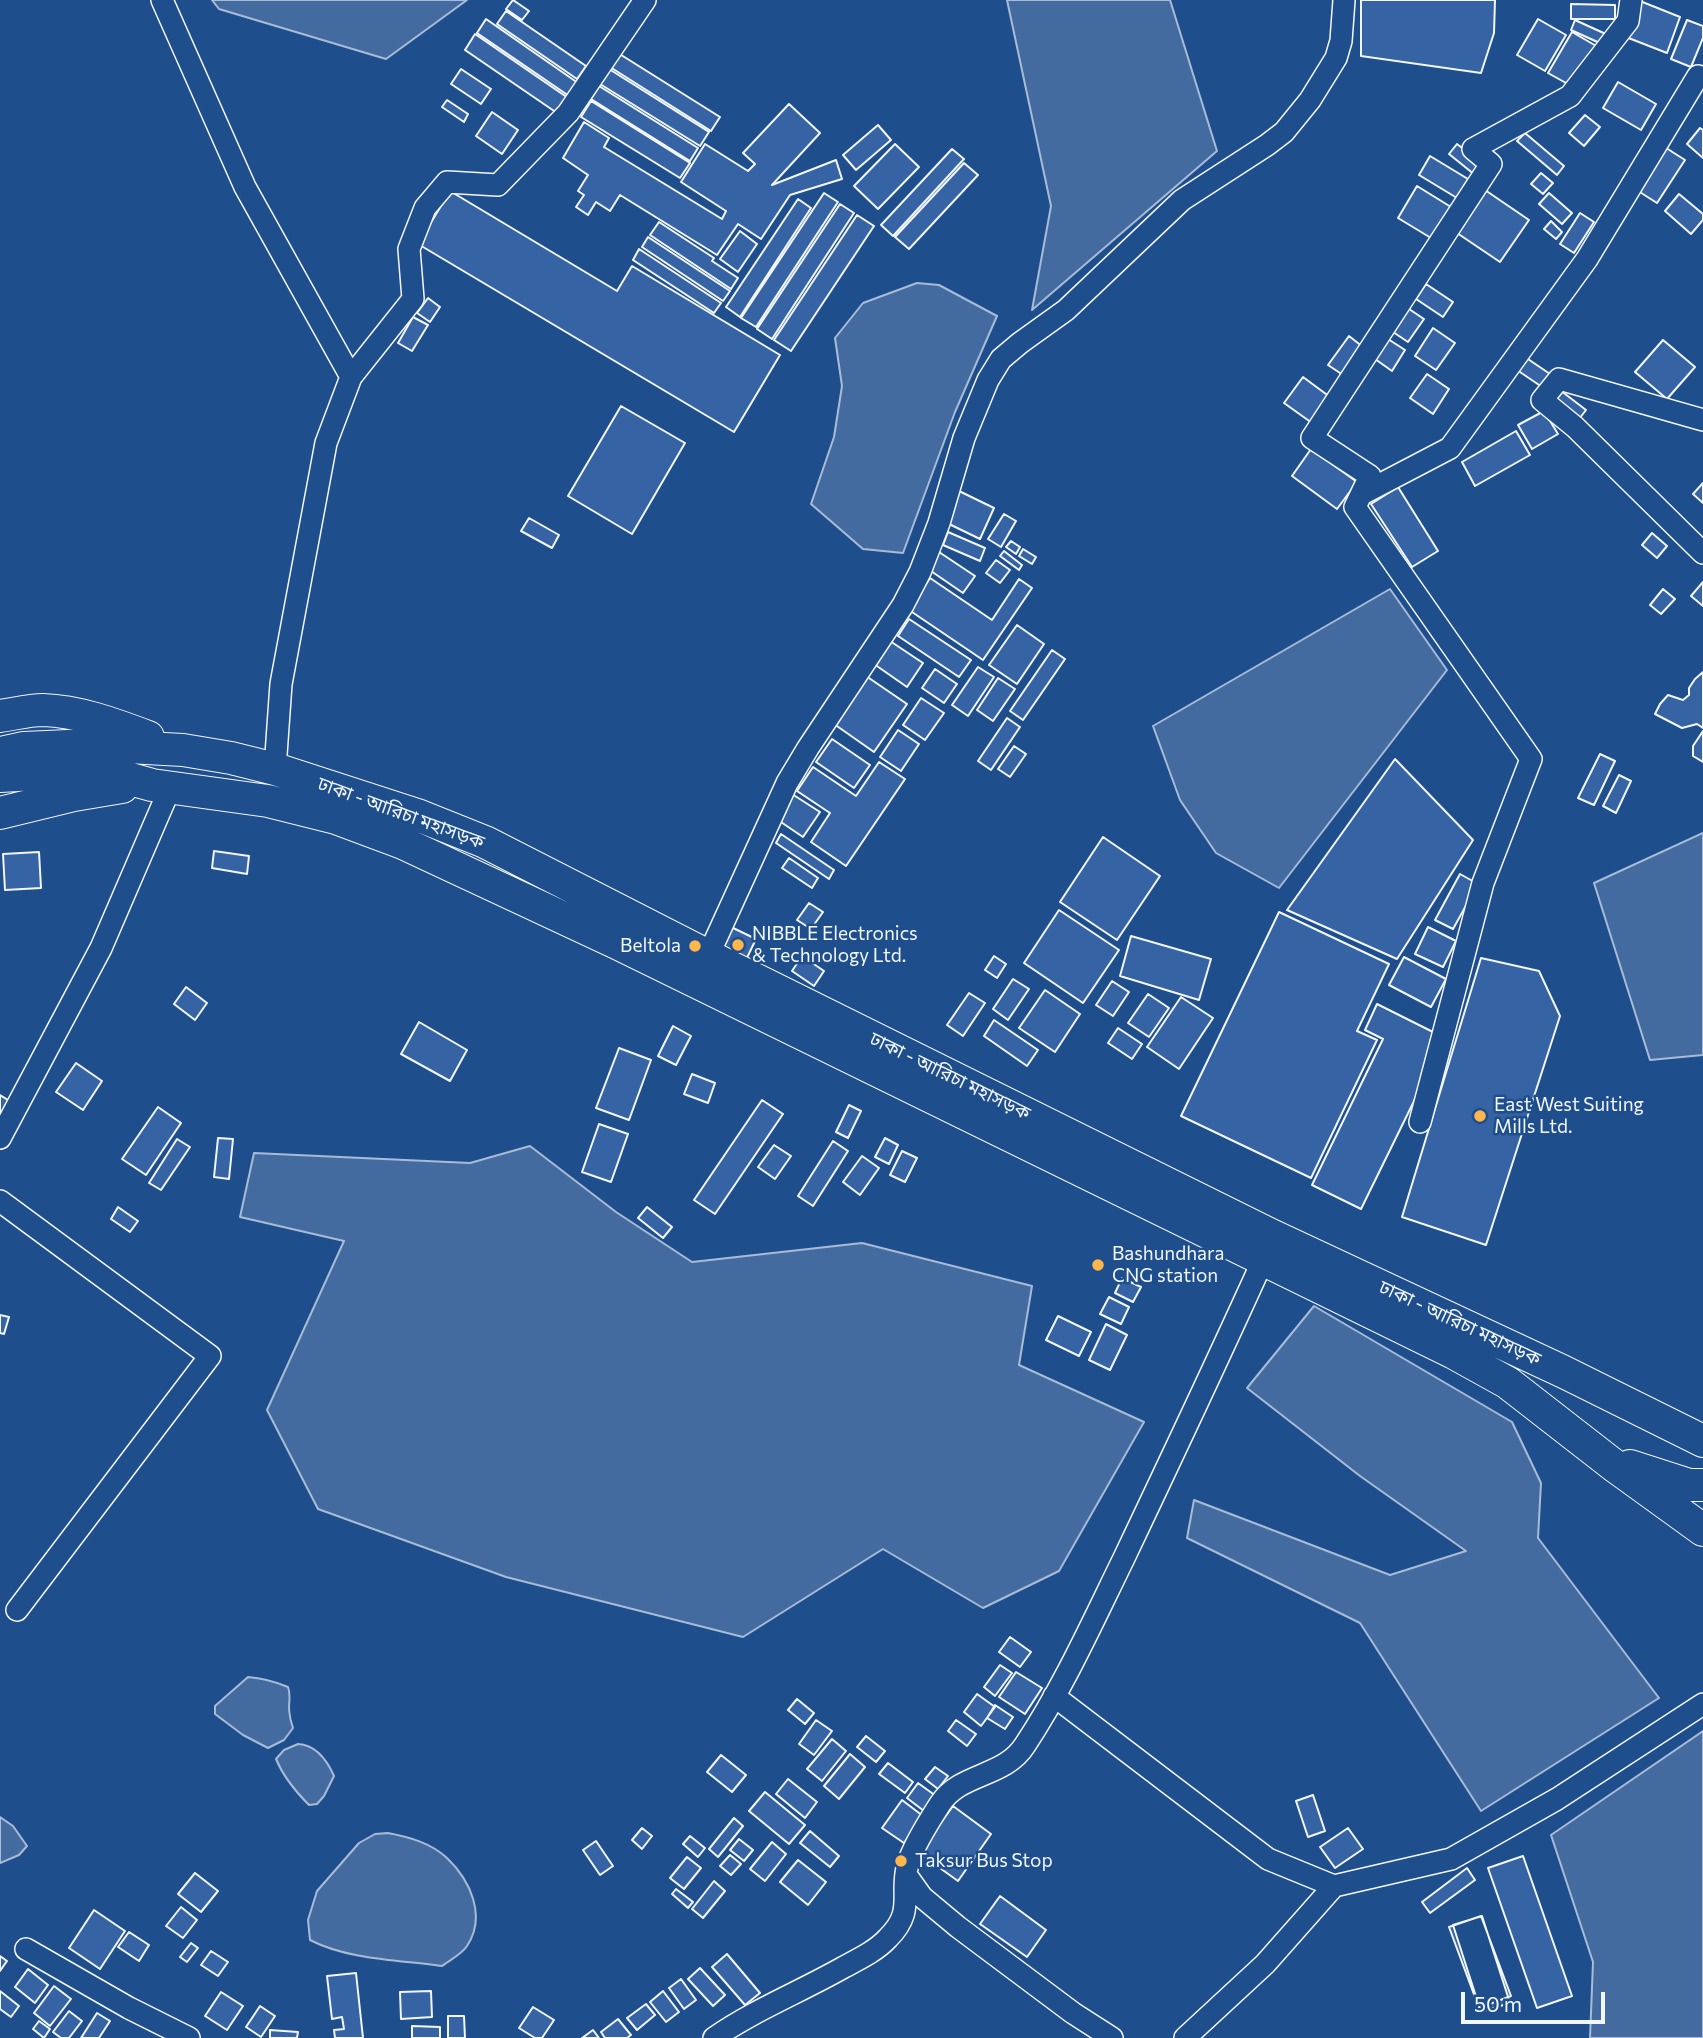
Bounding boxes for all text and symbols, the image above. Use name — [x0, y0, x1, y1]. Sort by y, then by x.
street label: ঢাকা - আরিচা মহাসড়ক — [314, 772, 488, 854]
place label: NIBBLE Electronics & Technology Ltd. — [752, 923, 918, 967]
place label: Beltola — [620, 935, 681, 957]
marker: NIBBLE Electronics & Technology Ltd. — [730, 937, 746, 953]
marker: Beltola — [687, 938, 703, 954]
street label: ঢাকা - আরিচা মহাসড়ক — [866, 1027, 1034, 1125]
place label: East West Suiting Mills Ltd. — [1494, 1094, 1644, 1138]
marker: East West Suiting Mills Ltd. — [1472, 1108, 1488, 1124]
place label: Bashundhara CNG station — [1112, 1243, 1224, 1287]
marker: Bashundhara CNG station — [1090, 1257, 1106, 1273]
street label: ঢাকা - আরিচা মহাসড়ক — [1375, 1275, 1545, 1371]
place label: Taksur Bus Stop — [915, 1850, 1053, 1872]
marker: Taksur Bus Stop — [893, 1853, 909, 1869]
scale bar — [1465, 1979, 1608, 2023]
text: 50 m — [1474, 1991, 1522, 2016]

